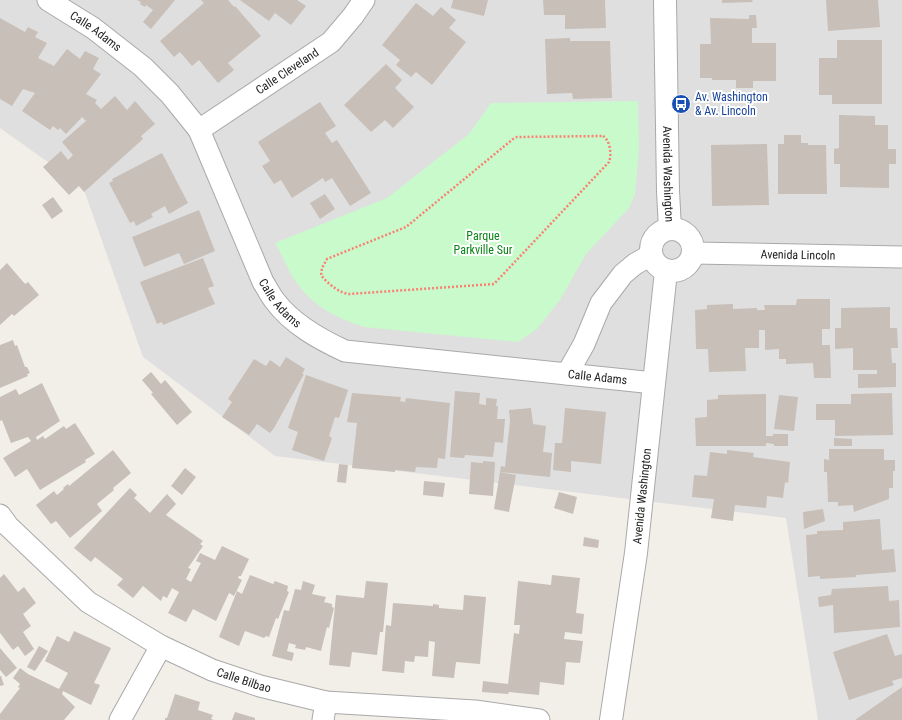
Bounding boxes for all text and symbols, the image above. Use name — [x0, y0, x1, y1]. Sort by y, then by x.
street label: Calle Adams — [67, 8, 124, 54]
street label: Calle Cleveland — [253, 45, 321, 97]
place label: Av. Washington & Av. Lincoln — [695, 90, 768, 118]
bus stop icon: Av. Washington & Av. Lincoln — [670, 93, 692, 115]
street label: Avenida Washington — [660, 126, 677, 223]
park label: Parque Parkville Sur — [454, 229, 513, 257]
street label: Avenida Lincoln — [760, 247, 836, 263]
street label: Calle Adams — [256, 276, 304, 331]
street label: Calle Adams — [567, 367, 628, 387]
street label: Avenida Washington — [630, 447, 654, 545]
street label: Calle Bilbao — [215, 665, 272, 695]

